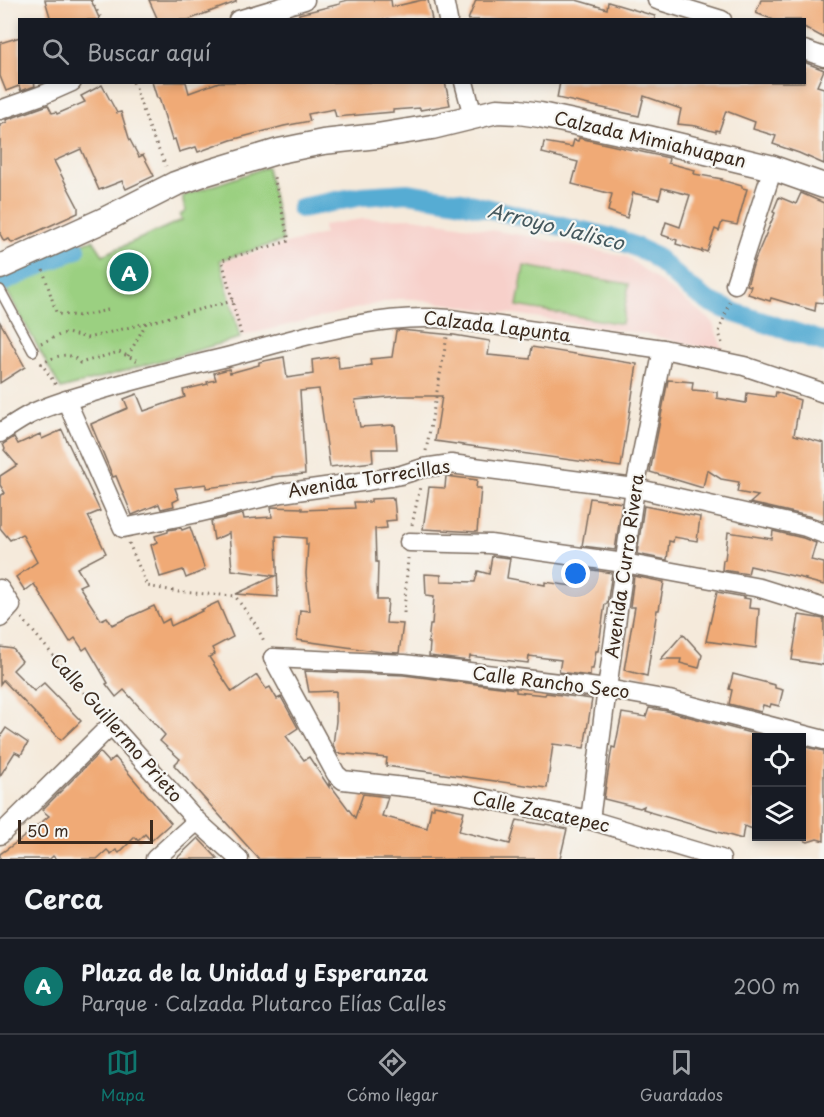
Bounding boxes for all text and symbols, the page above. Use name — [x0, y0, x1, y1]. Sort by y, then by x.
search box — [18, 18, 806, 84]
icon: search — [39, 35, 72, 68]
text: Buscar aquí — [87, 35, 211, 68]
street label: Calzada Mimiahuapan — [552, 103, 749, 174]
water label: Arroyo Jalisco — [485, 195, 628, 258]
pin: A — [110, 250, 148, 294]
street label: Calzada Lapunta — [422, 303, 573, 348]
street label: Avenida Torrecillas — [286, 451, 452, 504]
street label: Avenida Curro Rivera — [597, 472, 650, 660]
your location — [561, 559, 590, 588]
street label: Calle Guillermo Prieto — [45, 646, 190, 808]
street label: Calle Rancho Seco — [471, 658, 631, 705]
map controls — [752, 733, 806, 841]
button: locate — [752, 733, 806, 787]
street label: Calle Zacatepec — [470, 783, 612, 838]
button: layers — [752, 787, 806, 841]
scale bar — [18, 817, 153, 844]
text: 50 m — [27, 818, 68, 842]
text: Cerca — [24, 879, 103, 918]
text: Plaza de la Unidad y Esperanza — [81, 955, 428, 988]
text: A — [36, 971, 51, 1001]
text: 200 m — [733, 971, 800, 1001]
text: Parque · Calzada Plutarco Elías Calles — [81, 988, 446, 1018]
tab: Mapa — [101, 1046, 145, 1106]
tab: Cómo llegar — [347, 1046, 438, 1106]
tab: Guardados — [640, 1046, 723, 1106]

